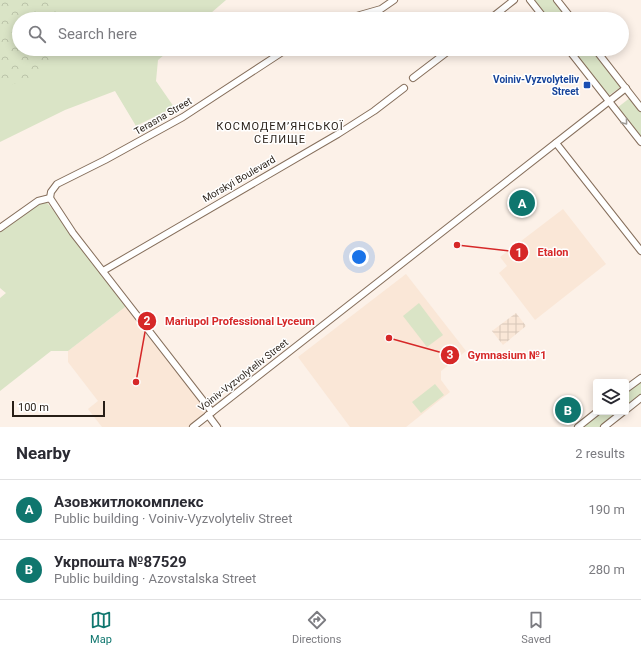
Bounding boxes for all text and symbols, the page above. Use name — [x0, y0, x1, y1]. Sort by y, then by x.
search box — [12, 12, 629, 56]
icon: search — [26, 23, 48, 45]
text: Search here — [58, 25, 137, 43]
place label: Voiniv-Vyzvolyteliv Street — [493, 74, 580, 97]
marker: Voiniv-Vyzvolyteliv Street — [582, 80, 592, 90]
street label: Terasna Street — [132, 95, 194, 137]
one-way arrow — [620, 117, 627, 124]
district label: КОСМОДЕМ’ЯНСЬКОЇ СЕЛИЩЕ — [216, 120, 344, 146]
street label: Morskyi Boulevard — [201, 154, 277, 204]
pin: A — [509, 188, 535, 218]
callout: Etalon — [509, 241, 576, 264]
text: 1 — [516, 246, 522, 260]
text: Etalon — [537, 246, 569, 259]
your location — [349, 247, 369, 267]
callout: Mariupol Professional Lyceum — [137, 309, 323, 332]
text: 2 — [144, 314, 151, 328]
text: Mariupol Professional Lyceum — [165, 315, 315, 328]
street label: Voiniv-Vyzvolyteliv Street — [196, 337, 290, 413]
callout: Gymnasium №1 — [440, 343, 555, 366]
text: 3 — [447, 348, 454, 362]
text: Gymnasium №1 — [467, 349, 547, 362]
map controls — [593, 379, 629, 415]
button: layers — [593, 379, 629, 415]
pin: B — [555, 395, 581, 425]
scale bar — [12, 399, 105, 418]
text: 100 m — [18, 401, 49, 414]
text: Nearby — [16, 443, 71, 463]
text: 2 results — [575, 446, 625, 461]
text: Азовжитлокомплекс — [54, 493, 204, 511]
text: A — [25, 502, 33, 517]
text: 190 m — [588, 502, 625, 517]
text: Public building · Voiniv-Vyzvolyteliv Street — [54, 511, 292, 526]
text: Укрпошта №87529 — [54, 553, 187, 571]
text: B — [25, 562, 33, 577]
text: 280 m — [588, 562, 625, 577]
text: Public building · Azovstalska Street — [54, 571, 256, 586]
tab: Map — [90, 609, 112, 646]
tab: Directions — [292, 609, 341, 646]
tab: Saved — [521, 609, 551, 646]

